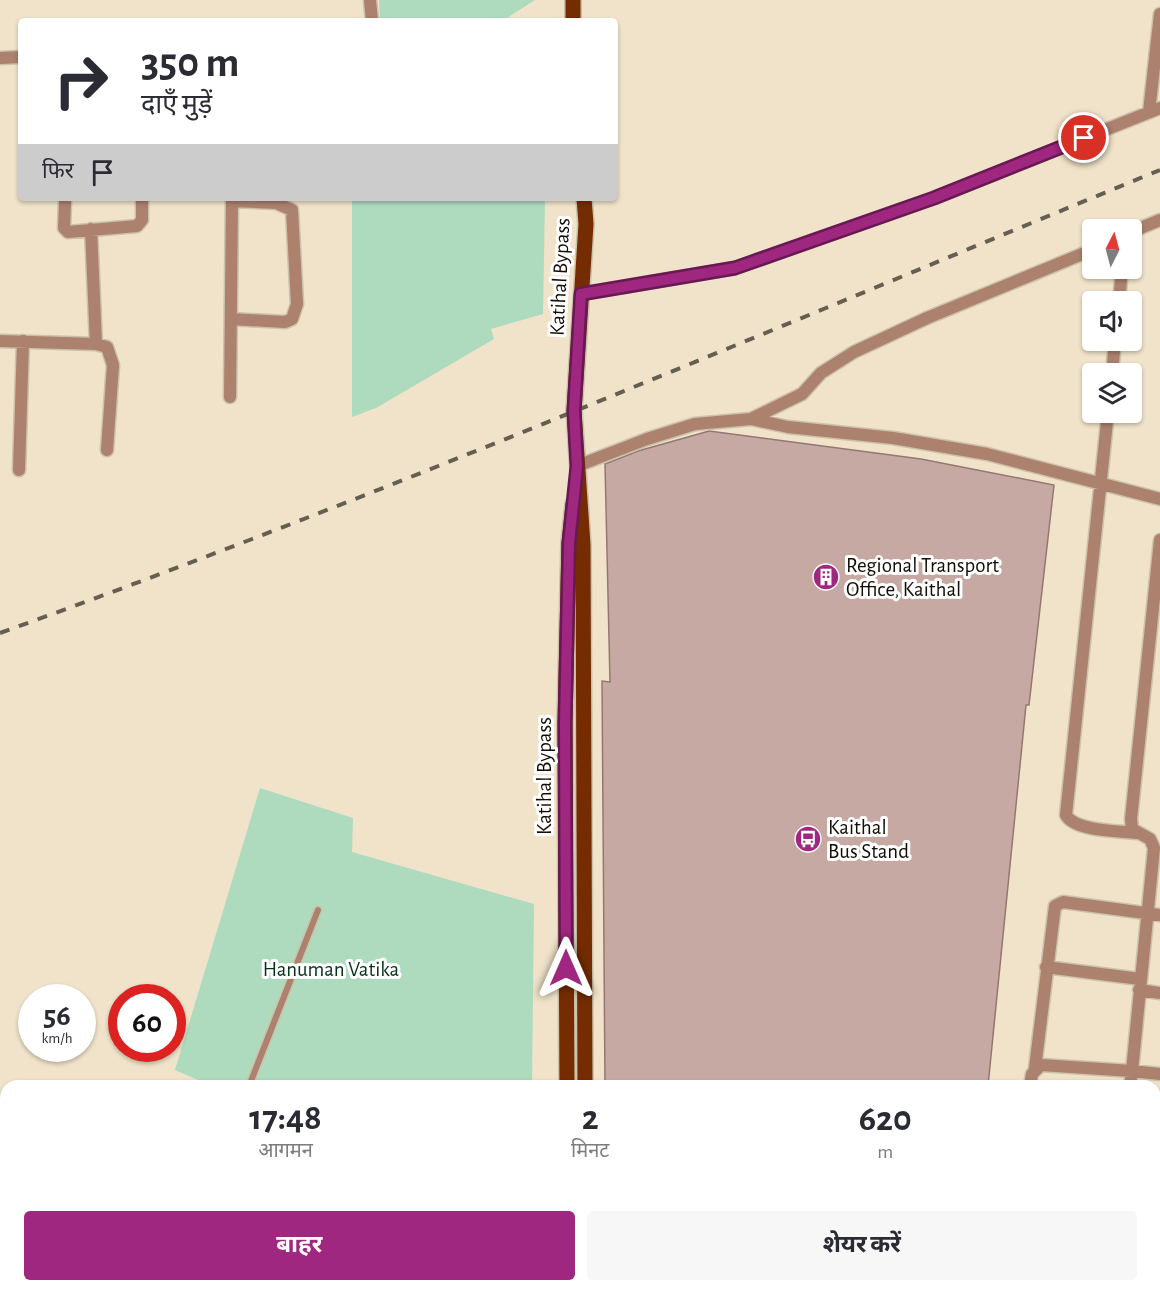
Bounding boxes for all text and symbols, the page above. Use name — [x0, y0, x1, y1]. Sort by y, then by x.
icon: right — [42, 42, 120, 120]
text: 350 m — [141, 42, 239, 84]
text: दाएँ मुड़ें — [141, 91, 212, 118]
pin — [1058, 112, 1109, 163]
icon: arrive — [1067, 121, 1100, 154]
icon: arrive — [86, 156, 119, 189]
text: फिर — [42, 160, 74, 182]
street label: Katihal Bypass — [546, 217, 574, 337]
north arrow — [1082, 219, 1142, 279]
map controls — [1082, 219, 1142, 423]
button: sound — [1082, 291, 1142, 351]
button: layers — [1082, 363, 1142, 423]
place label: Regional Transport Office, Kaithal — [846, 555, 999, 600]
building icon: Regional Transport Office, Kaithal — [811, 562, 841, 592]
street label: Katihal Bypass — [534, 717, 555, 835]
place label: Kaithal Bus Stand — [828, 817, 909, 862]
bus stop icon: Kaithal Bus Stand — [793, 824, 823, 854]
position arrow — [534, 936, 598, 1000]
park label: Hanuman Vatika — [263, 959, 400, 980]
speed limit sign: 60 — [108, 984, 186, 1062]
text: 56 — [43, 1001, 71, 1031]
text: km/h — [42, 1031, 72, 1046]
text: 17:48 — [249, 1100, 322, 1136]
text: 2 — [582, 1100, 599, 1136]
text: 620 — [859, 1101, 912, 1137]
text: आगमन — [258, 1141, 313, 1161]
text: मिनट — [571, 1141, 609, 1161]
text: m — [877, 1142, 893, 1162]
button: बाहर — [24, 1211, 575, 1280]
button: शेयर करें — [587, 1211, 1137, 1280]

